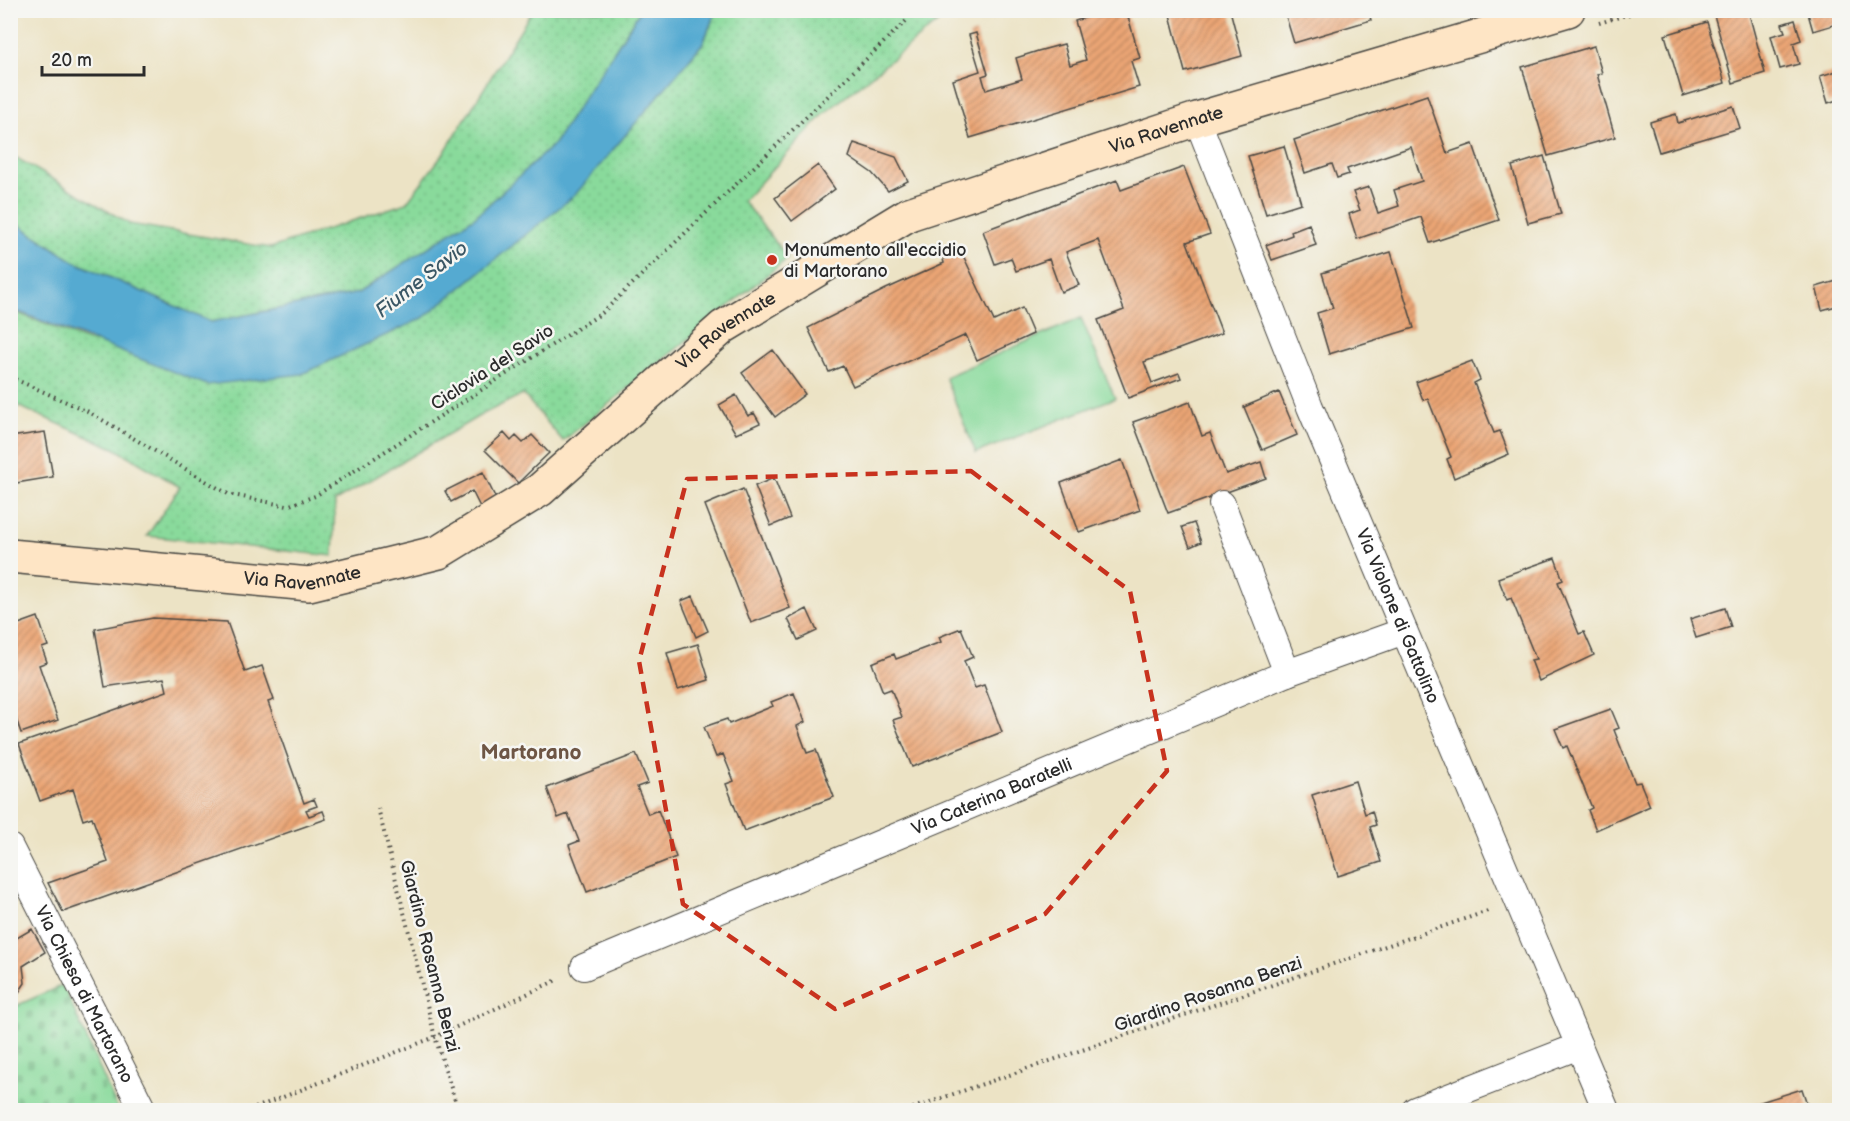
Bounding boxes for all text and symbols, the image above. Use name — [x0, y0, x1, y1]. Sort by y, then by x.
scale bar — [42, 39, 144, 77]
text: 20 m — [51, 50, 92, 71]
street label: Via Ravennate — [1106, 102, 1226, 158]
water label: Fiume Savio — [371, 236, 473, 323]
place label: Monumento all'eccidio di Martorano — [784, 240, 966, 282]
marker: Monumento all'eccidio di Martorano — [765, 253, 779, 267]
street label: Via Ravennate — [672, 287, 780, 375]
street label: Ciclovia del Savio — [427, 320, 558, 415]
street label: Via Violone di Gattolino — [1351, 525, 1444, 707]
street label: Via Ravennate — [243, 562, 363, 596]
district label: Martorano — [480, 740, 582, 765]
street label: Via Caterina Baratelli — [909, 754, 1075, 840]
street label: Giardino Rosanna Benzi — [395, 858, 464, 1054]
street label: Via Chiesa di Martorano — [30, 902, 138, 1087]
street label: Giardino Rosanna Benzi — [1111, 952, 1305, 1037]

